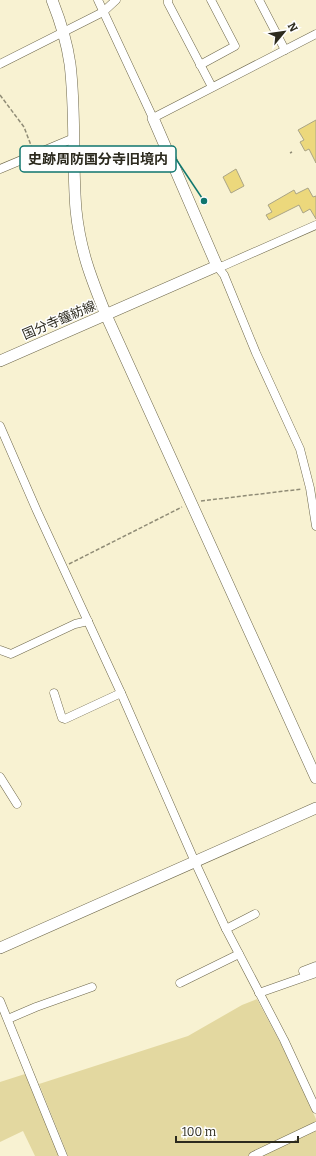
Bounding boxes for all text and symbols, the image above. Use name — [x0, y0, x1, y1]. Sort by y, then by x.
north arrow — [264, 12, 304, 52]
text: N — [285, 21, 300, 35]
callout: 史跡周防国分寺旧境内 — [20, 146, 176, 172]
text: 史跡周防国分寺旧境内 — [28, 151, 168, 168]
street label: 国分寺鐘紡線 — [20, 298, 98, 342]
scale bar — [176, 1118, 298, 1144]
text: 100 m — [182, 1125, 217, 1139]

